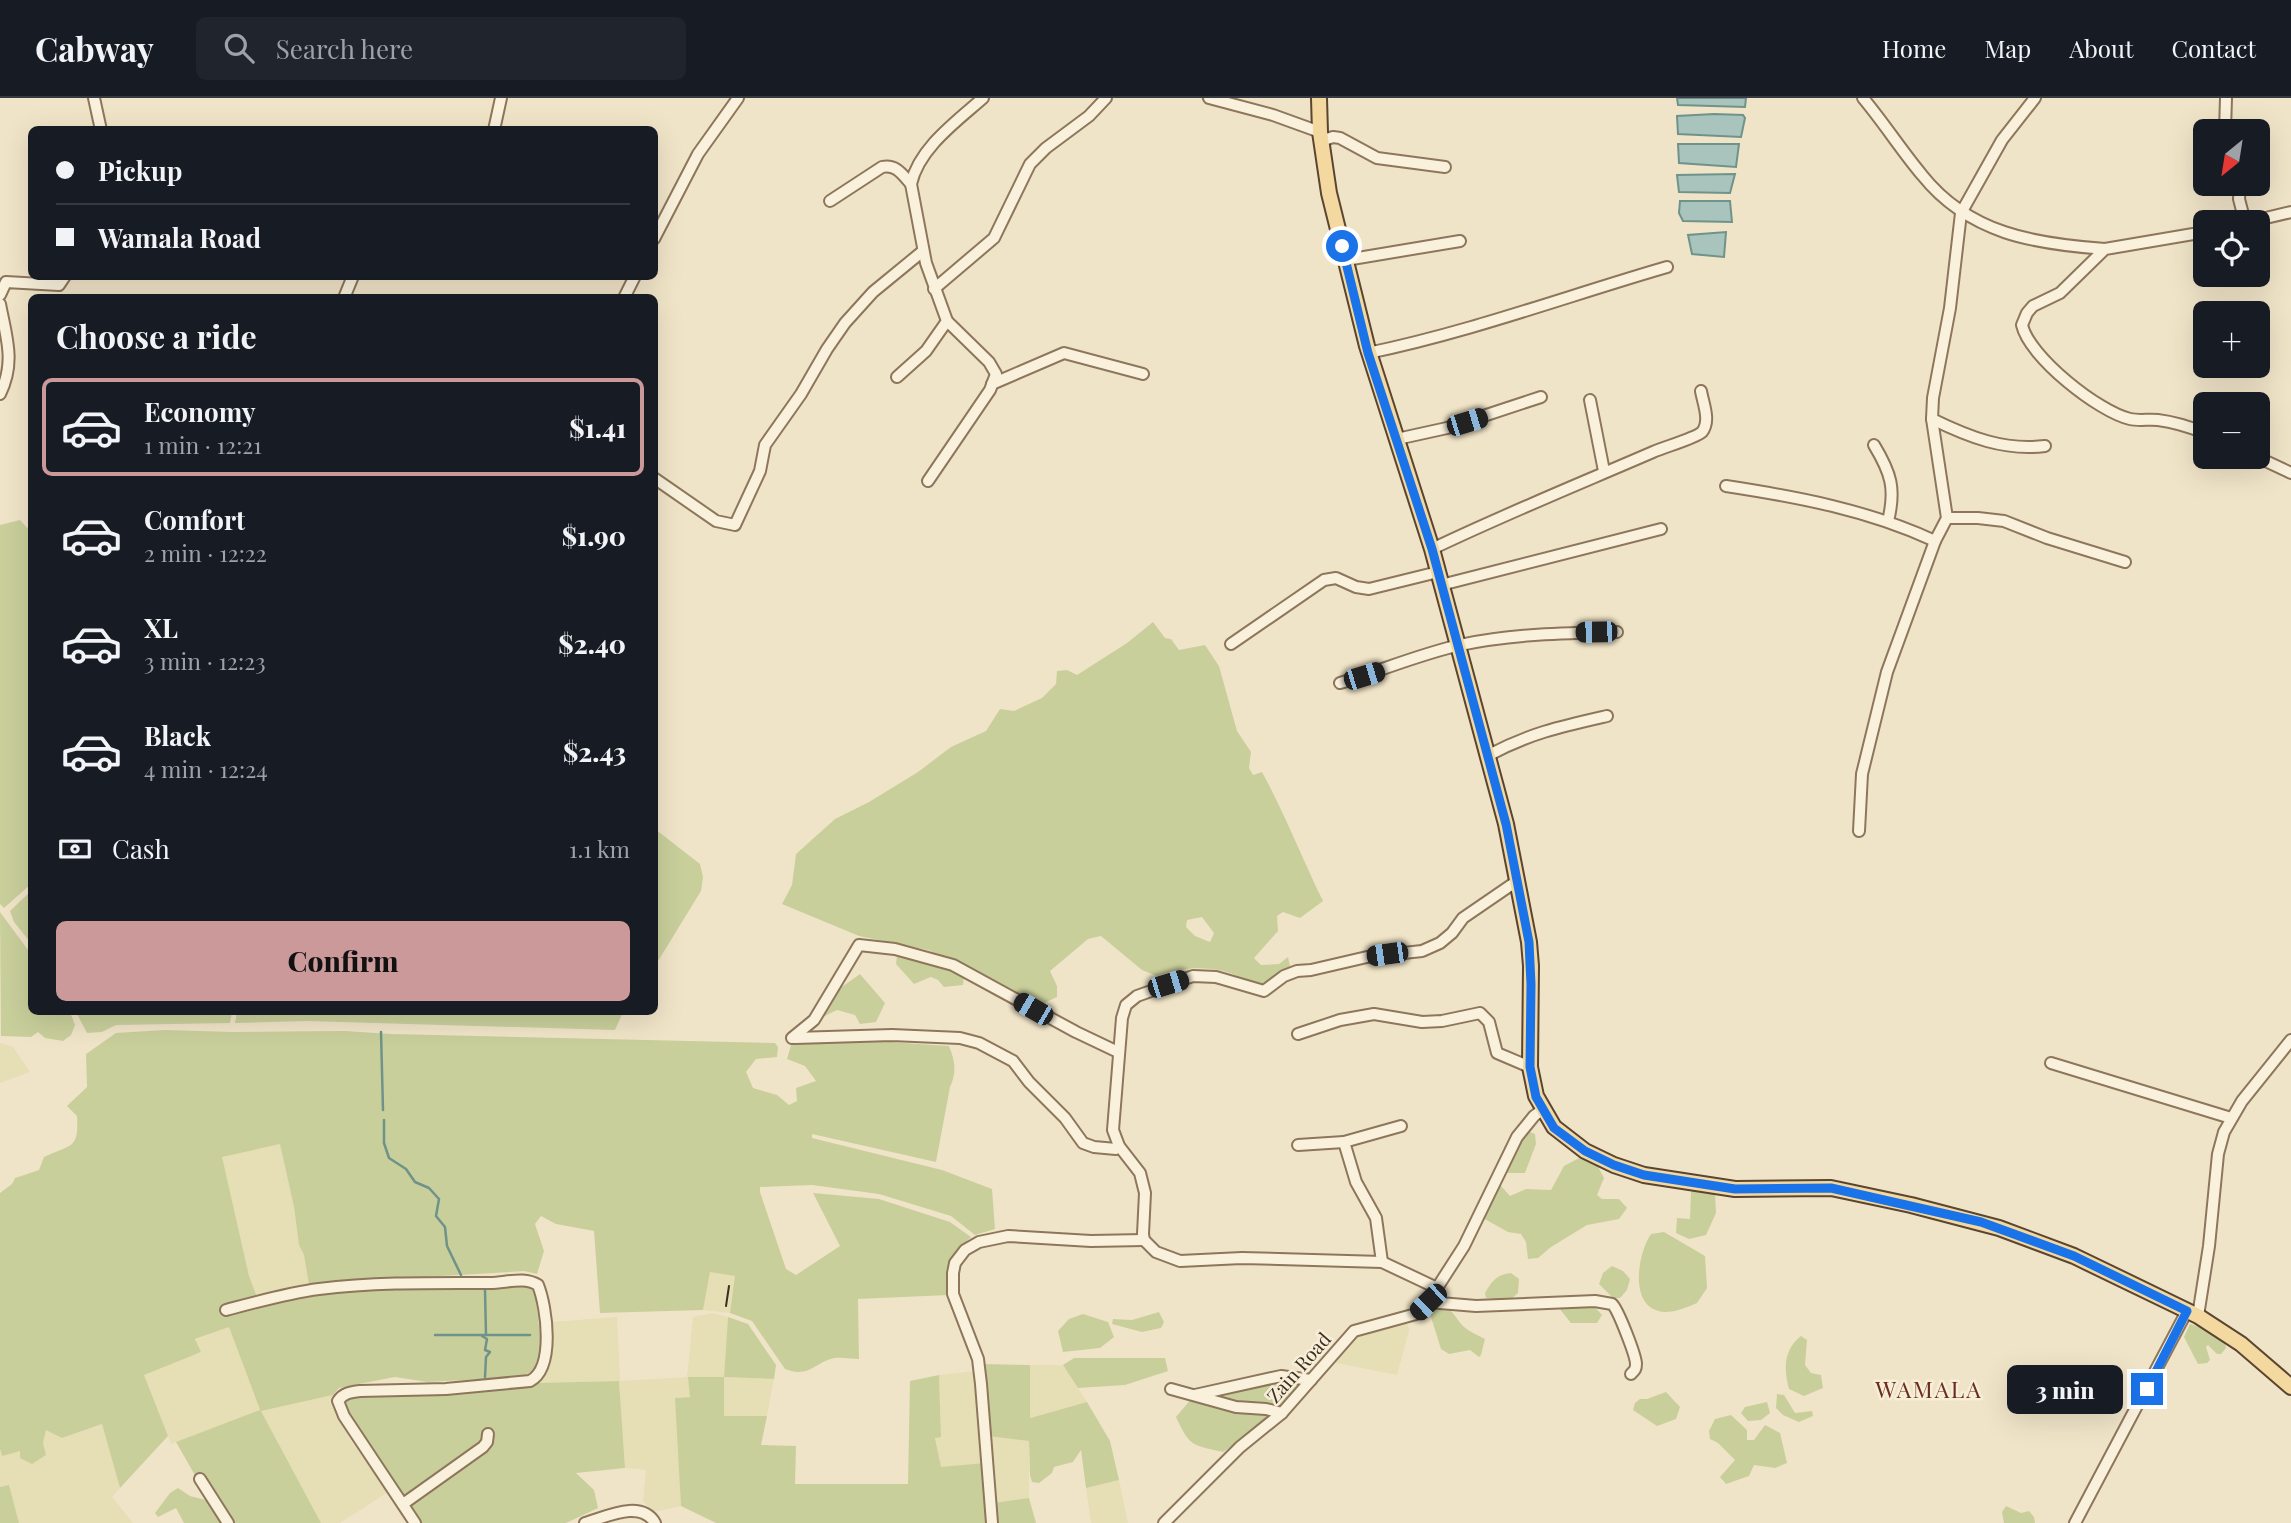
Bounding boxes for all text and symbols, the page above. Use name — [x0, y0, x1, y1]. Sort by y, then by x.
search box — [196, 17, 686, 80]
text: Cabway — [35, 26, 154, 70]
icon: search — [220, 29, 258, 67]
text: Search here — [276, 31, 413, 66]
text: Home — [1882, 32, 1946, 64]
text: Map — [1984, 32, 2031, 64]
text: About — [2069, 32, 2133, 64]
text: Contact — [2171, 32, 2256, 64]
north arrow — [2193, 119, 2270, 196]
map controls — [2193, 119, 2270, 469]
text: Pickup — [98, 153, 182, 188]
button: locate — [2193, 210, 2270, 287]
text: Wamala Road — [98, 220, 261, 255]
route start — [1326, 230, 1358, 262]
button: + — [2193, 301, 2270, 378]
text: Choose a ride — [56, 314, 257, 357]
button: − — [2193, 392, 2270, 469]
text: Economy — [144, 394, 255, 429]
icon: car — [60, 396, 123, 459]
car — [1444, 406, 1491, 438]
text: $1.41 — [569, 410, 626, 445]
text: 1 min · 12:21 — [144, 429, 262, 460]
text: Comfort — [144, 502, 245, 537]
icon: car — [60, 504, 123, 567]
text: $1.90 — [562, 518, 626, 553]
text: 2 min · 12:22 — [144, 537, 267, 568]
text: XL — [144, 610, 178, 645]
icon: car — [60, 612, 123, 675]
car — [1575, 621, 1618, 643]
text: $2.40 — [558, 626, 626, 661]
text: 3 min · 12:23 — [144, 645, 266, 676]
car — [1341, 660, 1388, 692]
text: Black — [144, 718, 211, 753]
icon: car — [60, 720, 123, 783]
text: $2.43 — [563, 734, 626, 769]
text: 4 min · 12:24 — [144, 753, 268, 784]
icon: cash — [56, 830, 94, 868]
text: Cash — [112, 831, 170, 866]
text: 1.1 km — [569, 833, 630, 864]
button: Confirm — [56, 921, 630, 1001]
car — [1365, 941, 1410, 967]
car — [1145, 968, 1192, 1000]
car — [1010, 989, 1057, 1029]
car — [1406, 1280, 1451, 1324]
street label: Zain Road — [1260, 1326, 1336, 1408]
callout: 3 min — [2007, 1364, 2122, 1414]
district label: WAMALA — [1874, 1373, 1983, 1404]
route end — [2131, 1373, 2163, 1405]
text: 3 min — [2035, 1374, 2095, 1405]

